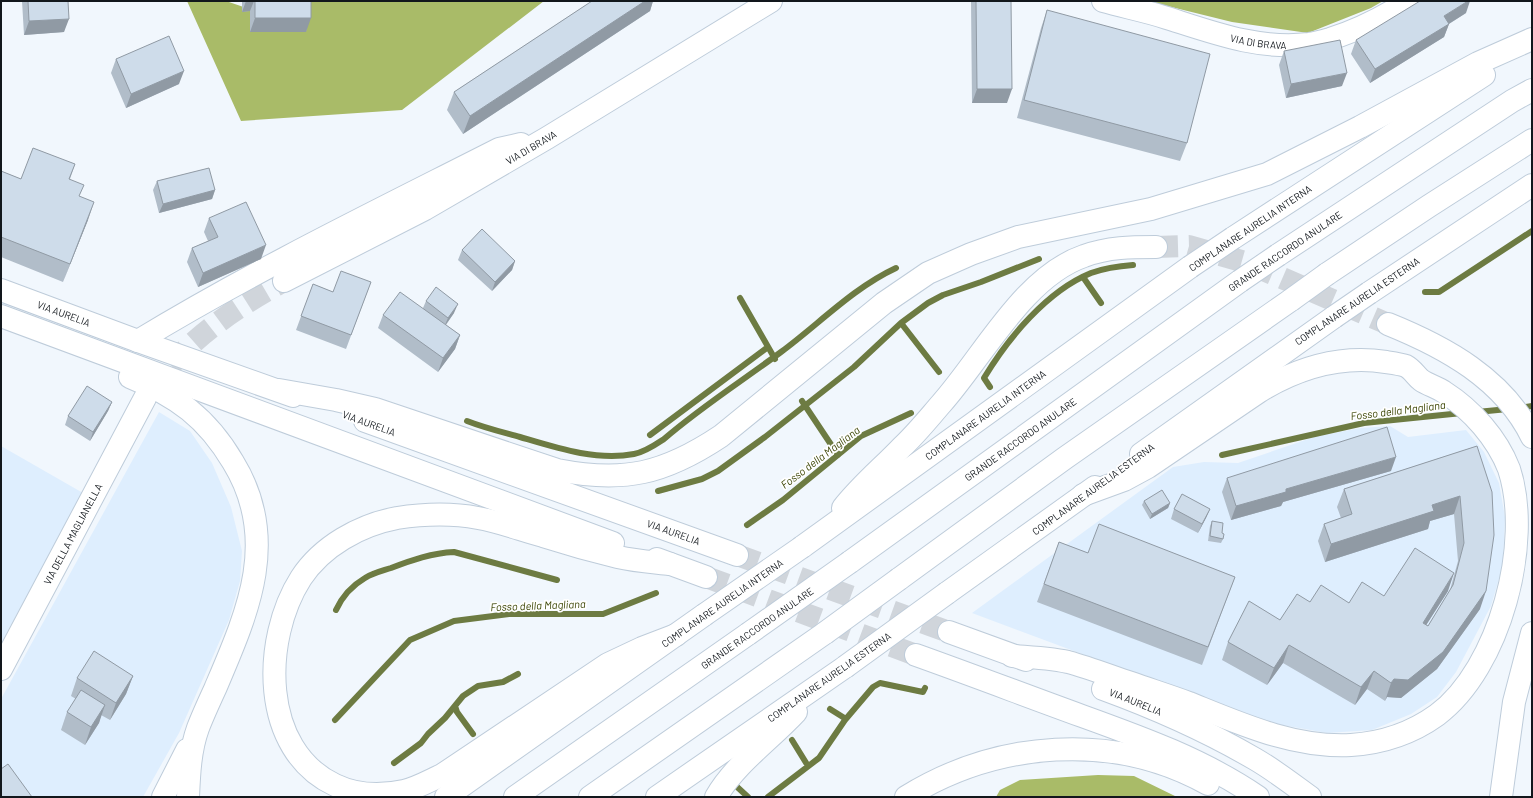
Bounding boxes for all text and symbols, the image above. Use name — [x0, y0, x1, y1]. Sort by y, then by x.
street label: VIA DI BRAVA — [1229, 32, 1287, 51]
street label: VIA DI BRAVA — [503, 128, 559, 167]
street label: COMPLANARE AURELIA INTERNA — [1186, 182, 1314, 274]
street label: GRANDE RACCORDO ANULARE — [1226, 208, 1344, 294]
street label: COMPLANARE AURELIA ESTERNA — [1292, 255, 1422, 347]
street label: VIA AURELIA — [36, 298, 92, 329]
street label: COMPLANARE AURELIA INTERNA — [923, 367, 1048, 462]
street label: GRANDE RACCORDO ANULARE — [962, 395, 1079, 483]
water label: Fosso della Magliana — [1350, 398, 1446, 422]
street label: VIA AURELIA — [341, 408, 397, 438]
water label: Fosso della Magliana — [778, 423, 862, 491]
street label: COMPLANARE AURELIA ESTERNA — [1030, 441, 1156, 537]
street label: VIA DELLA MAGLIANELLA — [41, 481, 105, 587]
street label: VIA AURELIA — [645, 517, 702, 547]
street label: COMPLANARE AURELIA INTERNA — [659, 556, 785, 650]
street label: GRANDE RACCORDO ANULARE — [698, 585, 816, 671]
water label: Fosso della Magliana — [490, 597, 586, 613]
street label: COMPLANARE AURELIA ESTERNA — [765, 630, 893, 724]
street label: VIA AURELIA — [1108, 686, 1164, 718]

